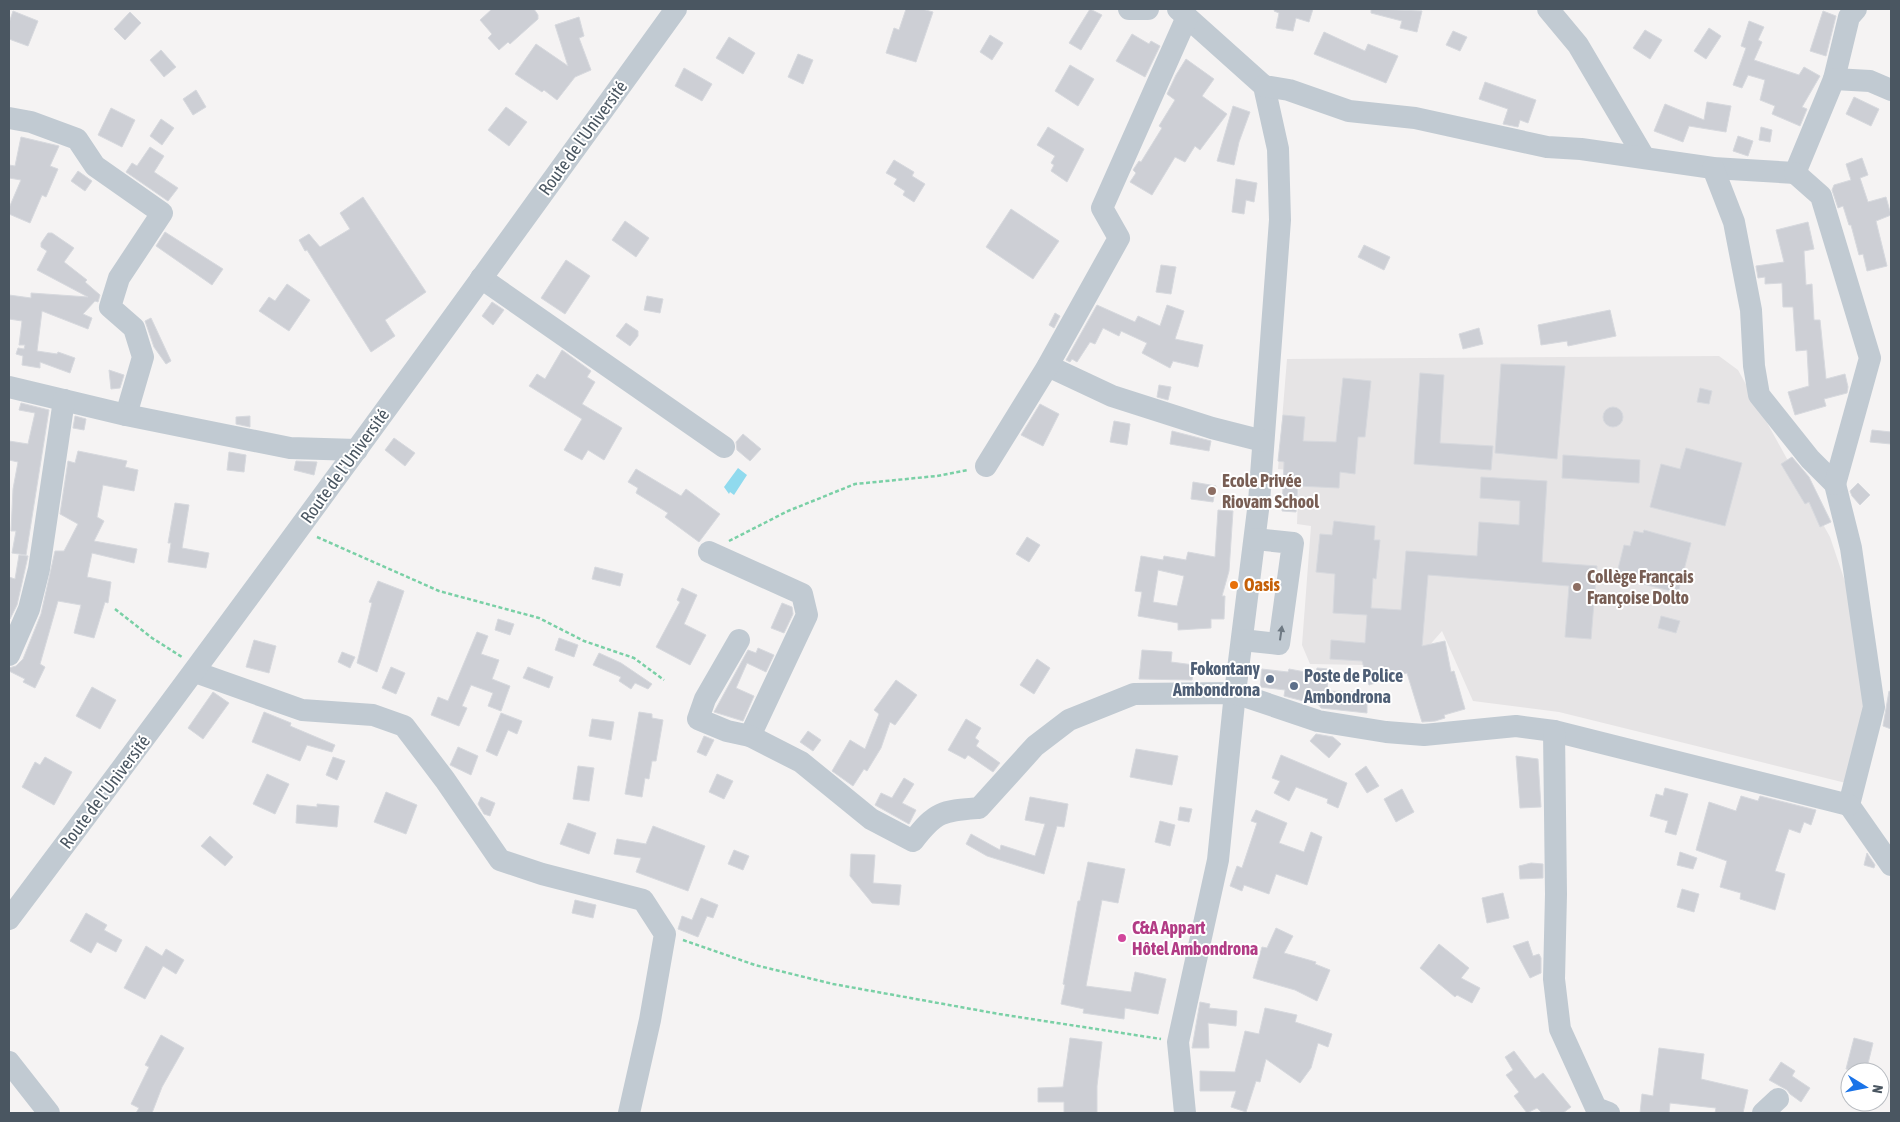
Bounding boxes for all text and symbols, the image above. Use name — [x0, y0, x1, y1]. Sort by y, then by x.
street label: Route de l'Université — [534, 76, 631, 199]
street label: Route de l'Université — [296, 404, 393, 527]
place label: Ecole Privée Riovam School — [1222, 470, 1319, 512]
marker: Ecole Privée Riovam School — [1206, 485, 1218, 497]
place label: Collège Français Françoise Dolto — [1587, 566, 1694, 608]
place label: Oasis — [1244, 574, 1280, 595]
marker: Oasis — [1228, 579, 1240, 591]
marker: Collège Français Françoise Dolto — [1571, 581, 1583, 593]
one-way arrow — [1277, 625, 1285, 641]
place label: Fokontany Ambondrona — [1172, 658, 1261, 700]
place label: Poste de Police Ambondrona — [1303, 665, 1403, 707]
marker: Fokontany Ambondrona — [1264, 673, 1276, 685]
marker: Poste de Police Ambondrona — [1288, 680, 1300, 692]
street label: Route de l'Université — [55, 731, 154, 853]
place label: C&A Appart Hôtel Ambondrona — [1132, 917, 1258, 959]
marker: C&A Appart Hôtel Ambondrona — [1116, 932, 1128, 944]
north arrow — [1840, 1062, 1890, 1112]
text: N — [1869, 1084, 1886, 1095]

